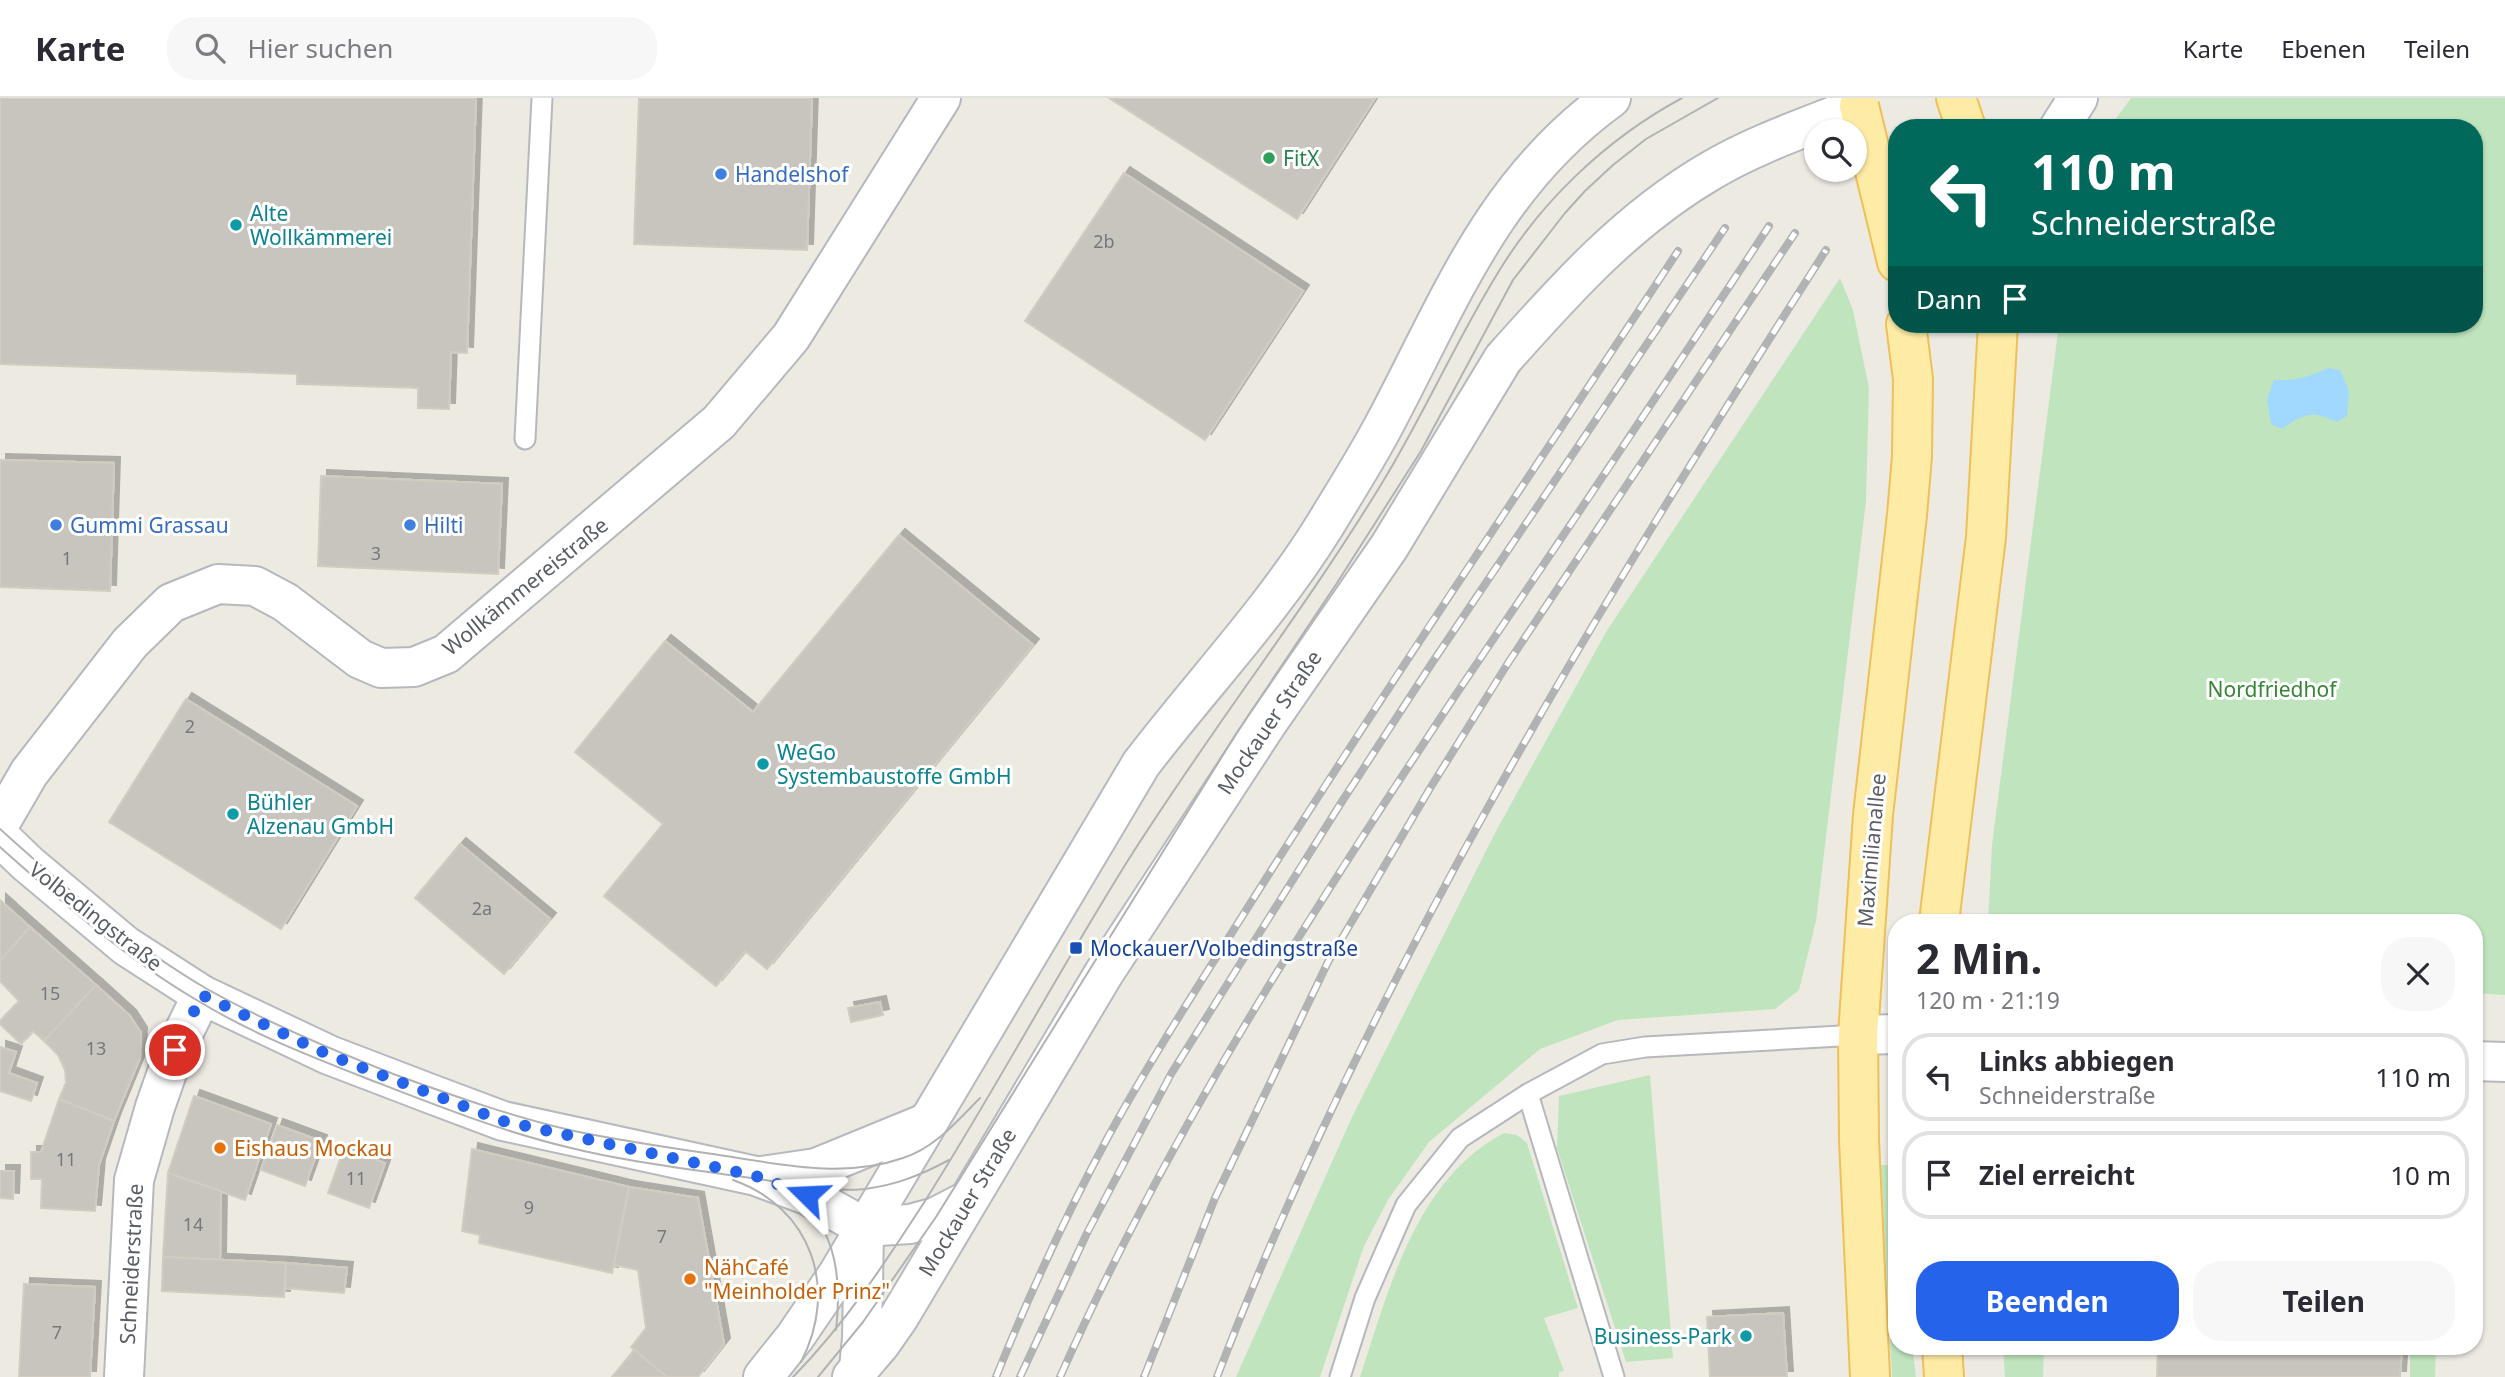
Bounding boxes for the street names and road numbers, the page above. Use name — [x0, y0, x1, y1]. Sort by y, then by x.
street label: Wollkämmereistraße — [437, 511, 613, 661]
street label: Mockauer Straße — [1210, 645, 1328, 799]
street label: Maximilianallee — [1850, 772, 1892, 928]
street label: Volbedingstraße — [24, 855, 168, 977]
street label: Mockauer Straße — [912, 1123, 1022, 1281]
street label: Schneiderstraße — [113, 1183, 149, 1345]

